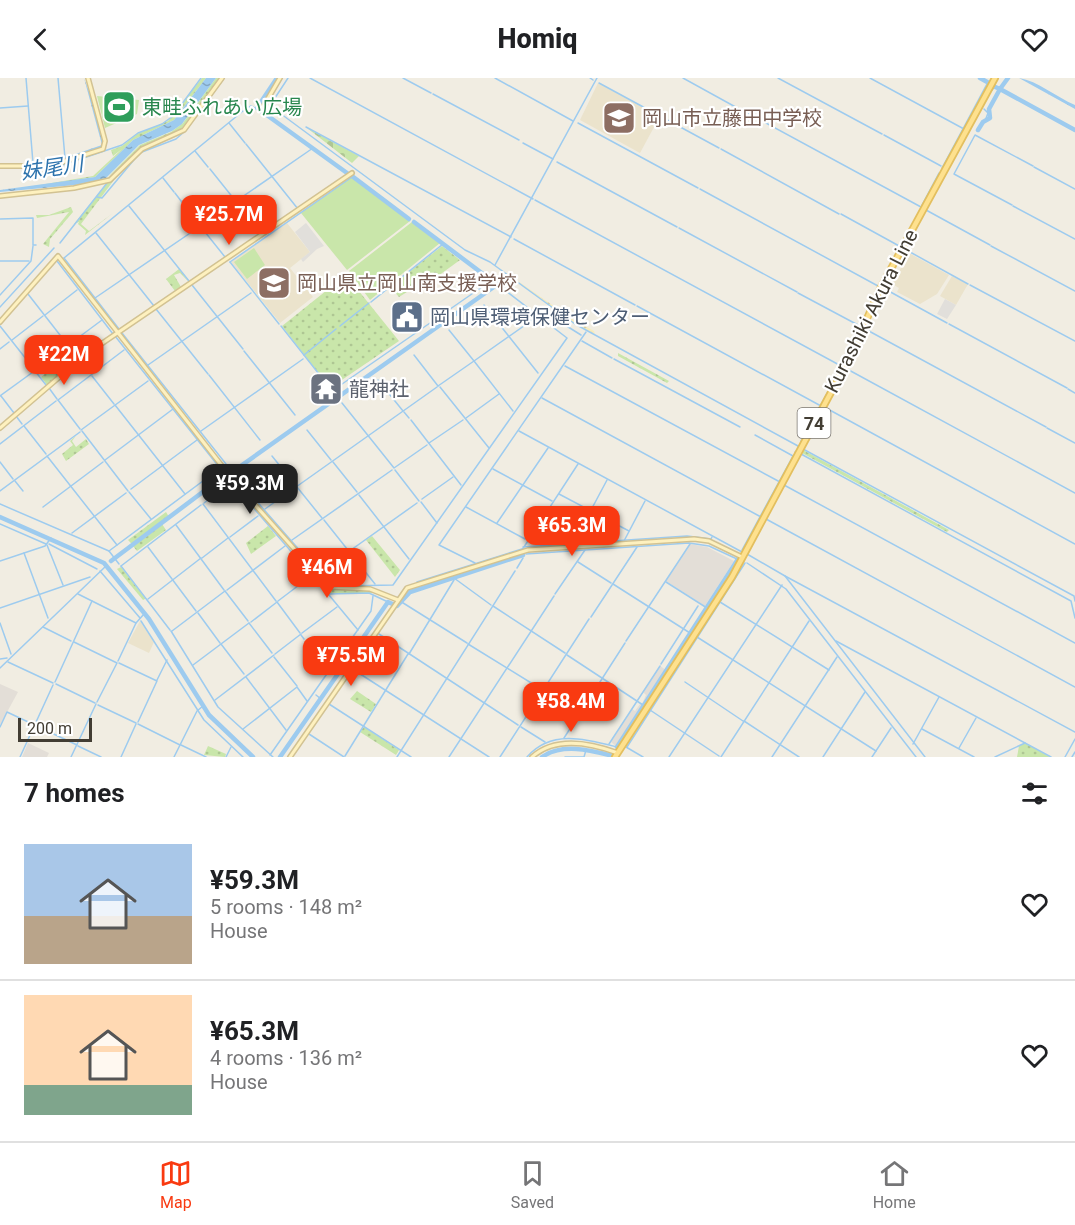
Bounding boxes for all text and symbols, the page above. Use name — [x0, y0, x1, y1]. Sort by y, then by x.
icon: back — [24, 23, 57, 56]
text: Homiq — [497, 23, 578, 55]
icon: heart — [1018, 23, 1051, 56]
sports icon: 東畦ふれあい広場 — [101, 89, 137, 125]
place label: 東畦ふれあい広場 — [142, 95, 302, 119]
school or university icon: 岡山市立藤田中学校 — [601, 100, 637, 136]
place label: 岡山市立藤田中学校 — [642, 106, 822, 130]
water label: 妹尾川 — [19, 151, 87, 184]
pin: ¥25.7M — [180, 195, 278, 246]
text: ¥25.7M — [195, 202, 263, 226]
street label: Kurashiki Akura Line — [819, 225, 923, 397]
school or university icon: 岡山県立岡山南支援学校 — [256, 265, 292, 301]
place label: 岡山県立岡山南支援学校 — [297, 271, 517, 295]
public building icon: 岡山県環境保健センター — [389, 299, 425, 335]
place label: 岡山県環境保健センター — [430, 305, 650, 329]
pin: ¥22M — [28, 335, 100, 386]
text: ¥22M — [38, 342, 90, 366]
temple icon: 龍神社 — [308, 371, 344, 407]
place label: 龍神社 — [349, 377, 409, 401]
road number: 74 — [798, 408, 830, 438]
pin: ¥59.3M — [201, 464, 299, 515]
text: ¥59.3M — [216, 471, 284, 495]
pin: ¥65.3M — [523, 506, 621, 557]
text: ¥65.3M — [538, 513, 606, 537]
pin: ¥46M — [291, 548, 363, 599]
text: ¥46M — [301, 555, 353, 579]
pin: ¥75.5M — [302, 636, 400, 687]
text: ¥75.5M — [317, 643, 385, 667]
pin: ¥58.4M — [522, 682, 620, 733]
text: ¥58.4M — [537, 689, 605, 713]
scale bar — [18, 715, 92, 742]
text: 200 m — [27, 719, 72, 738]
icon: filters — [1018, 777, 1051, 810]
text: 7 homes — [24, 778, 125, 808]
text: ¥59.3M — [210, 865, 299, 895]
icon: home — [72, 868, 144, 940]
icon: heart — [1018, 888, 1051, 921]
text: 5 rooms · 148 m² — [210, 895, 362, 919]
text: House — [210, 919, 268, 943]
text: ¥65.3M — [210, 1016, 299, 1046]
icon: home — [72, 1019, 144, 1091]
icon: heart — [1018, 1039, 1051, 1072]
text: 4 rooms · 136 m² — [210, 1046, 362, 1070]
text: House — [210, 1070, 268, 1094]
tab: Map — [159, 1157, 192, 1212]
tab: Saved — [511, 1157, 554, 1212]
tab: Home — [873, 1157, 916, 1212]

